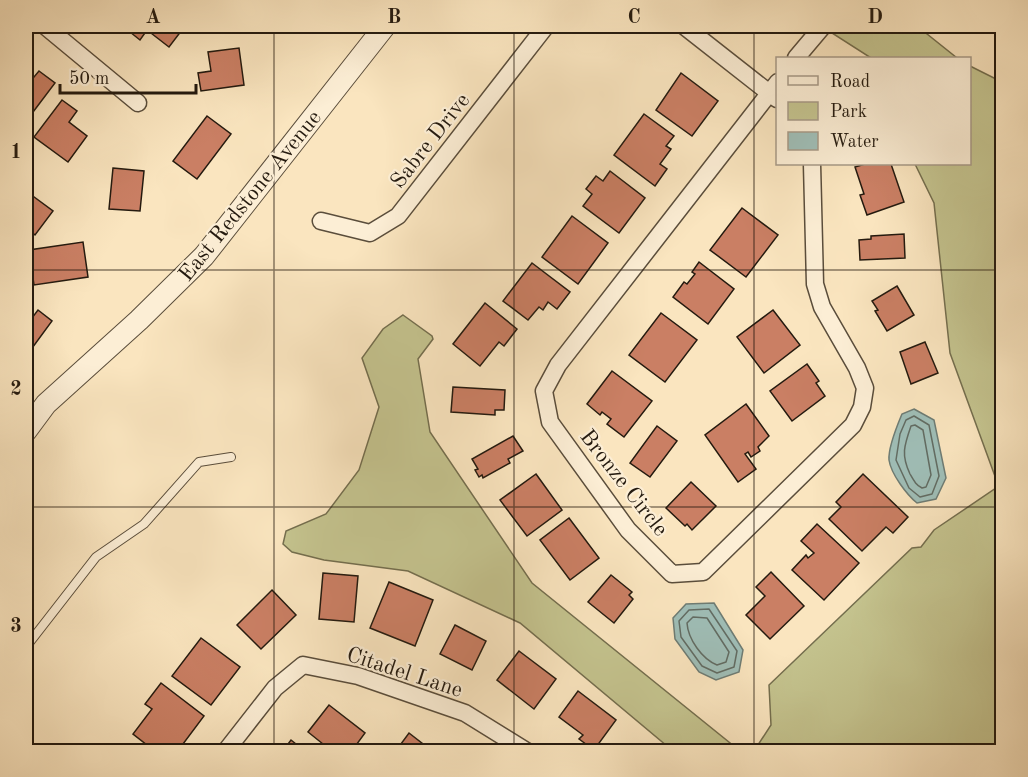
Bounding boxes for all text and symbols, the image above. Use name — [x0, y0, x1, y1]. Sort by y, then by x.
text: A — [145, 8, 161, 28]
text: B — [387, 8, 401, 28]
text: C — [627, 8, 641, 28]
text: D — [867, 8, 883, 28]
scale bar — [60, 57, 196, 95]
legend — [776, 57, 971, 165]
text: 50 m — [69, 70, 109, 88]
text: Road — [830, 73, 870, 91]
street label: Sabre Drive — [387, 90, 474, 193]
text: Park — [830, 103, 867, 121]
street label: East Redstone Avenue — [175, 107, 326, 286]
text: Water — [830, 133, 879, 151]
text: 1 — [10, 143, 22, 163]
text: 2 — [10, 380, 22, 400]
street label: Bronze Circle — [575, 426, 672, 541]
text: 3 — [10, 617, 22, 637]
street label: Citadel Lane — [344, 644, 465, 702]

